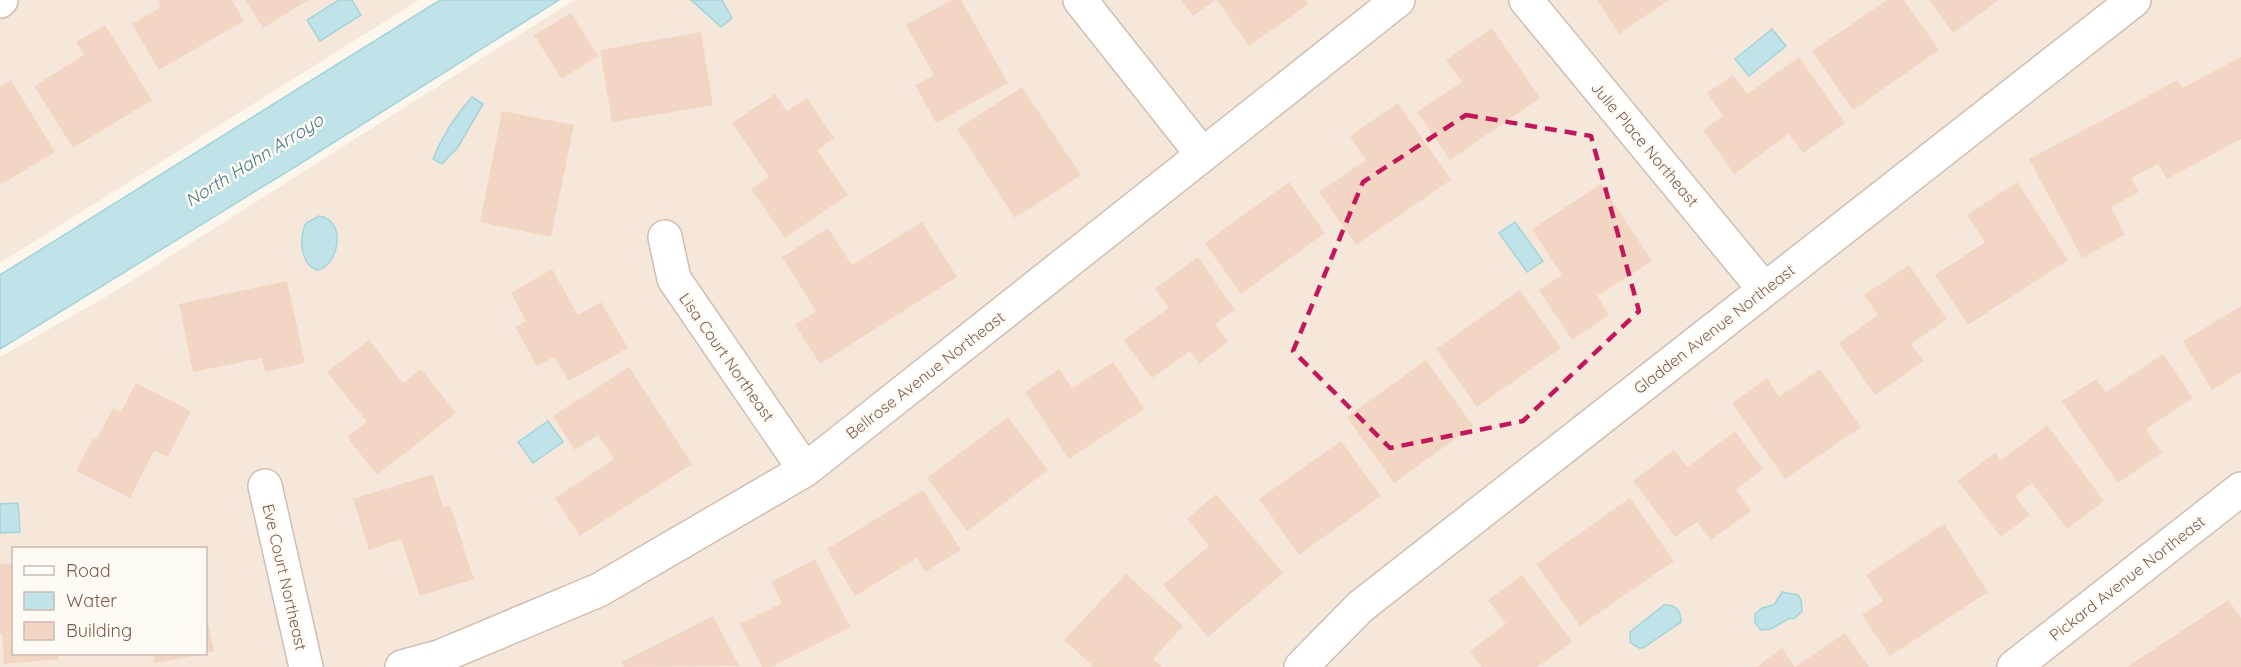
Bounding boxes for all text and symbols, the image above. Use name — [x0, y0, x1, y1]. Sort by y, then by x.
street label: Julie Place Northeast — [1587, 77, 1703, 211]
water label: North Hahn Arroyo — [181, 108, 328, 212]
street label: Gladden Avenue Northeast — [1629, 260, 1799, 398]
street label: Lisa Court Northeast — [675, 289, 779, 425]
street label: Bellrose Avenue Northeast — [842, 307, 1008, 443]
street label: Eve Court Northeast — [258, 502, 312, 652]
street label: Pickard Avenue Northeast — [2045, 511, 2209, 645]
legend — [12, 547, 207, 655]
text: Road — [66, 559, 111, 582]
text: Water — [66, 589, 117, 612]
text: Building — [66, 619, 132, 642]

